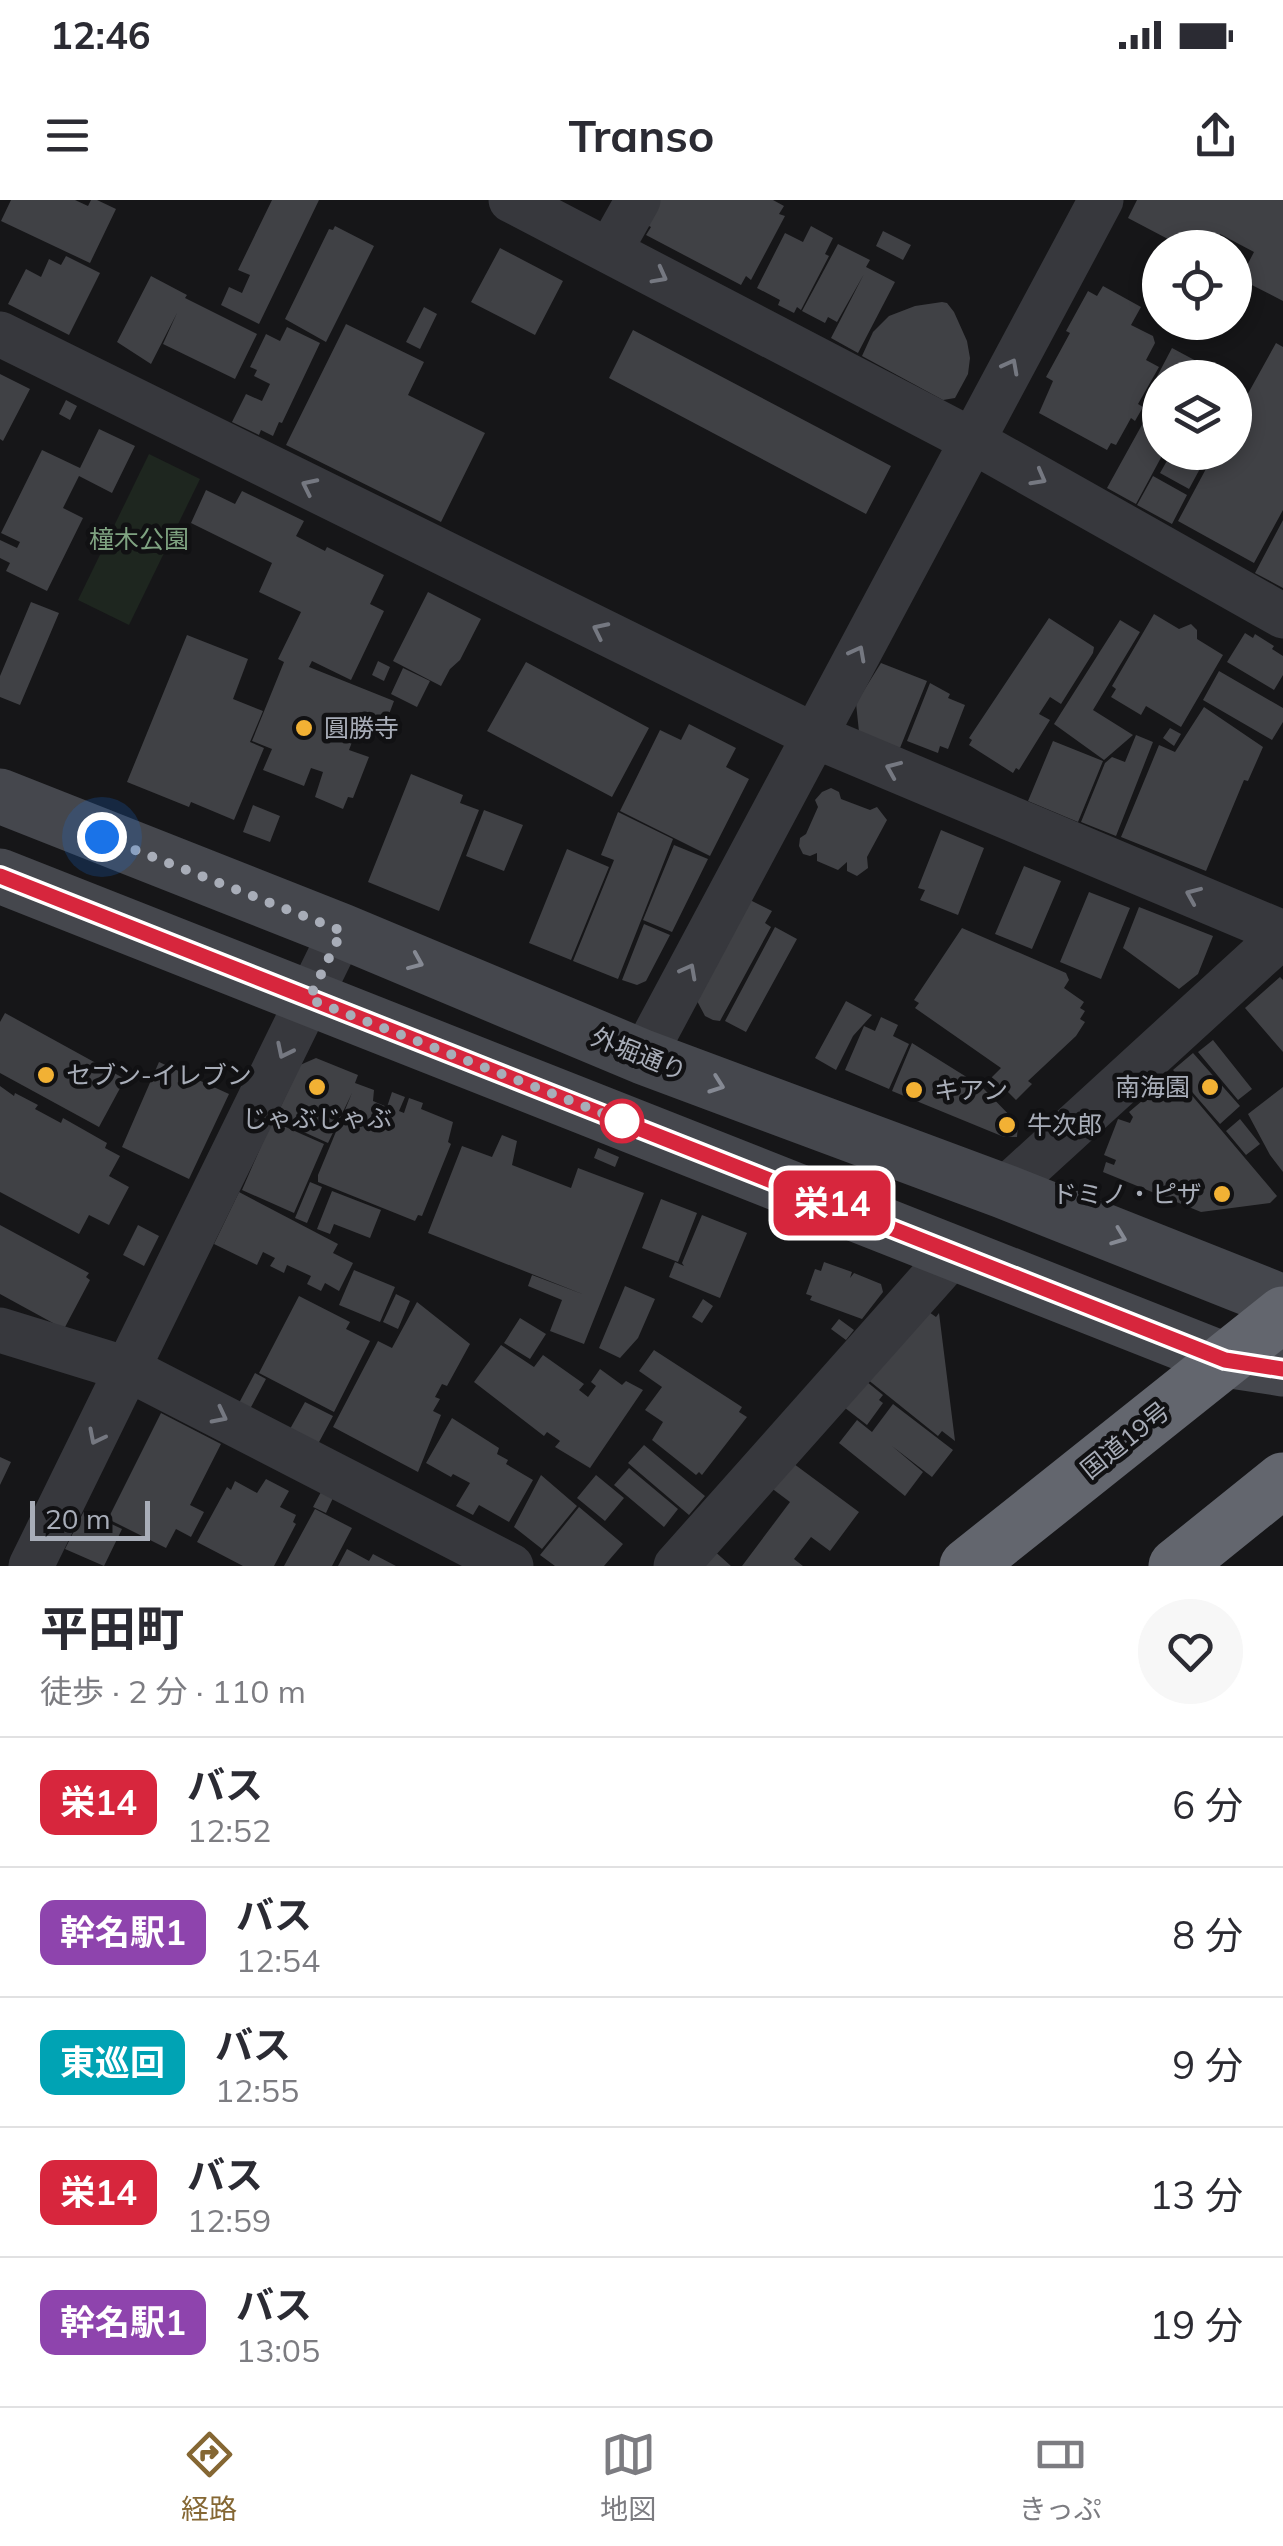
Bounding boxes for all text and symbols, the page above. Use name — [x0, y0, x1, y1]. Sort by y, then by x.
text: 12:46 — [50, 11, 151, 59]
text: Transo — [568, 107, 715, 163]
icon: menu — [40, 108, 95, 163]
icon: share — [1188, 108, 1243, 163]
map controls — [1142, 230, 1252, 470]
button: locate — [1142, 230, 1252, 340]
one-way arrow — [649, 264, 667, 283]
one-way arrow — [998, 359, 1018, 377]
button: layers — [1142, 360, 1252, 470]
one-way arrow — [1029, 466, 1047, 486]
one-way arrow — [301, 478, 319, 498]
park label: 橦木公園 — [89, 523, 189, 554]
one-way arrow — [592, 622, 610, 642]
one-way arrow — [846, 646, 866, 664]
place label: 圓勝寺 — [324, 712, 399, 743]
marker: 圓勝寺 — [293, 717, 315, 739]
one-way arrow — [886, 761, 903, 781]
your location — [77, 812, 127, 862]
one-way arrow — [1185, 887, 1203, 907]
one-way arrow — [406, 950, 424, 970]
one-way arrow — [677, 963, 696, 982]
street label: 外堀通り — [587, 1020, 691, 1087]
one-way arrow — [277, 1040, 296, 1058]
place label: セブン-イレブン — [66, 1059, 252, 1090]
marker: セブン-イレブン — [35, 1064, 57, 1086]
place label: 南海園 — [1115, 1071, 1190, 1102]
one-way arrow — [707, 1073, 724, 1093]
place label: キアン — [934, 1074, 1008, 1105]
marker: じゃぶじゃぶ — [306, 1076, 328, 1098]
marker: 南海園 — [1199, 1076, 1221, 1098]
marker: キアン — [903, 1079, 925, 1101]
unlabelled marker — [601, 1100, 643, 1142]
place label: じゃぶじゃぶ — [242, 1102, 392, 1133]
place label: 牛次郎 — [1027, 1109, 1102, 1140]
marker: 牛次郎 — [996, 1114, 1018, 1136]
line badge: 栄14 — [774, 1170, 890, 1236]
place label: ドミノ・ピザ — [1052, 1178, 1202, 1209]
text: 栄14 — [793, 1181, 871, 1225]
marker: ドミノ・ピザ — [1211, 1183, 1233, 1205]
one-way arrow — [1109, 1225, 1127, 1245]
street label: 国道19号 — [1074, 1395, 1175, 1485]
one-way arrow — [210, 1404, 228, 1423]
one-way arrow — [88, 1427, 108, 1445]
scale bar — [30, 1496, 150, 1540]
text: 20 m — [45, 1501, 111, 1536]
text: 平田町 — [40, 1598, 184, 1658]
button: heart — [1138, 1599, 1243, 1704]
text: 徒歩 · 2 分 · 110 m — [40, 1671, 306, 1711]
text: バス — [187, 1761, 263, 1809]
text: 栄14 — [60, 1780, 137, 1824]
text: 6 分 — [1172, 1781, 1243, 1829]
text: 12:52 — [187, 1810, 271, 1850]
text: バス — [236, 1891, 312, 1939]
text: 幹名駅1 — [60, 1910, 186, 1954]
text: 8 分 — [1172, 1911, 1243, 1959]
text: 12:54 — [236, 1940, 320, 1980]
text: バス — [215, 2021, 291, 2069]
text: 東巡回 — [60, 2040, 165, 2084]
text: 9 分 — [1172, 2041, 1243, 2089]
text: 12:55 — [215, 2070, 299, 2110]
text: バス — [187, 2151, 263, 2199]
text: 栄14 — [60, 2170, 137, 2214]
text: 13 分 — [1149, 2171, 1243, 2219]
text: 12:59 — [187, 2200, 271, 2240]
text: バス — [236, 2281, 312, 2329]
text: 幹名駅1 — [60, 2300, 186, 2344]
text: 19 分 — [1149, 2301, 1243, 2349]
text: 13:05 — [236, 2330, 320, 2370]
tab: 経路 — [181, 2427, 237, 2527]
tab: 地図 — [600, 2427, 656, 2527]
tab: きっぷ — [1019, 2427, 1102, 2527]

